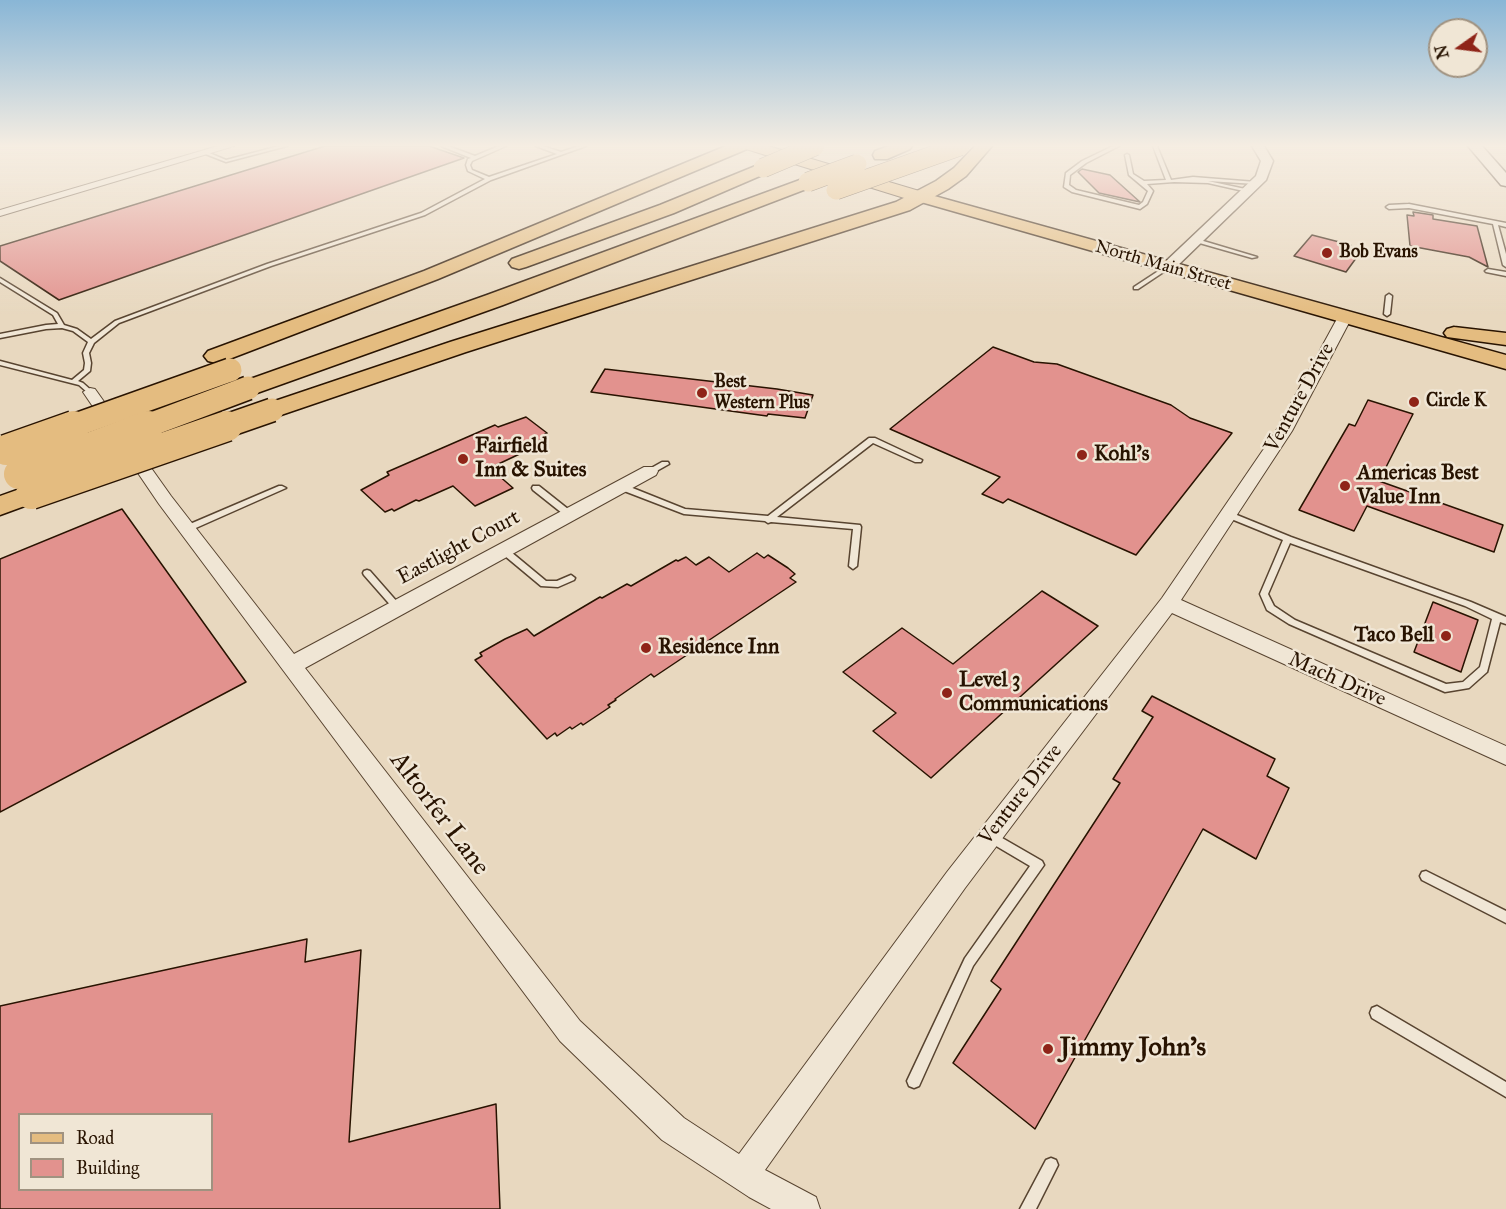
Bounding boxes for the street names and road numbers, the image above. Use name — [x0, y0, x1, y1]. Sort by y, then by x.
street label: North Main Street — [1092, 236, 1234, 296]
street label: Venture Drive — [1260, 339, 1340, 457]
street label: Eastlight Court — [393, 505, 525, 591]
street label: Mach Drive — [1284, 647, 1390, 713]
street label: Venture Drive — [974, 739, 1068, 851]
street label: Altorfer Lane — [382, 746, 496, 882]

